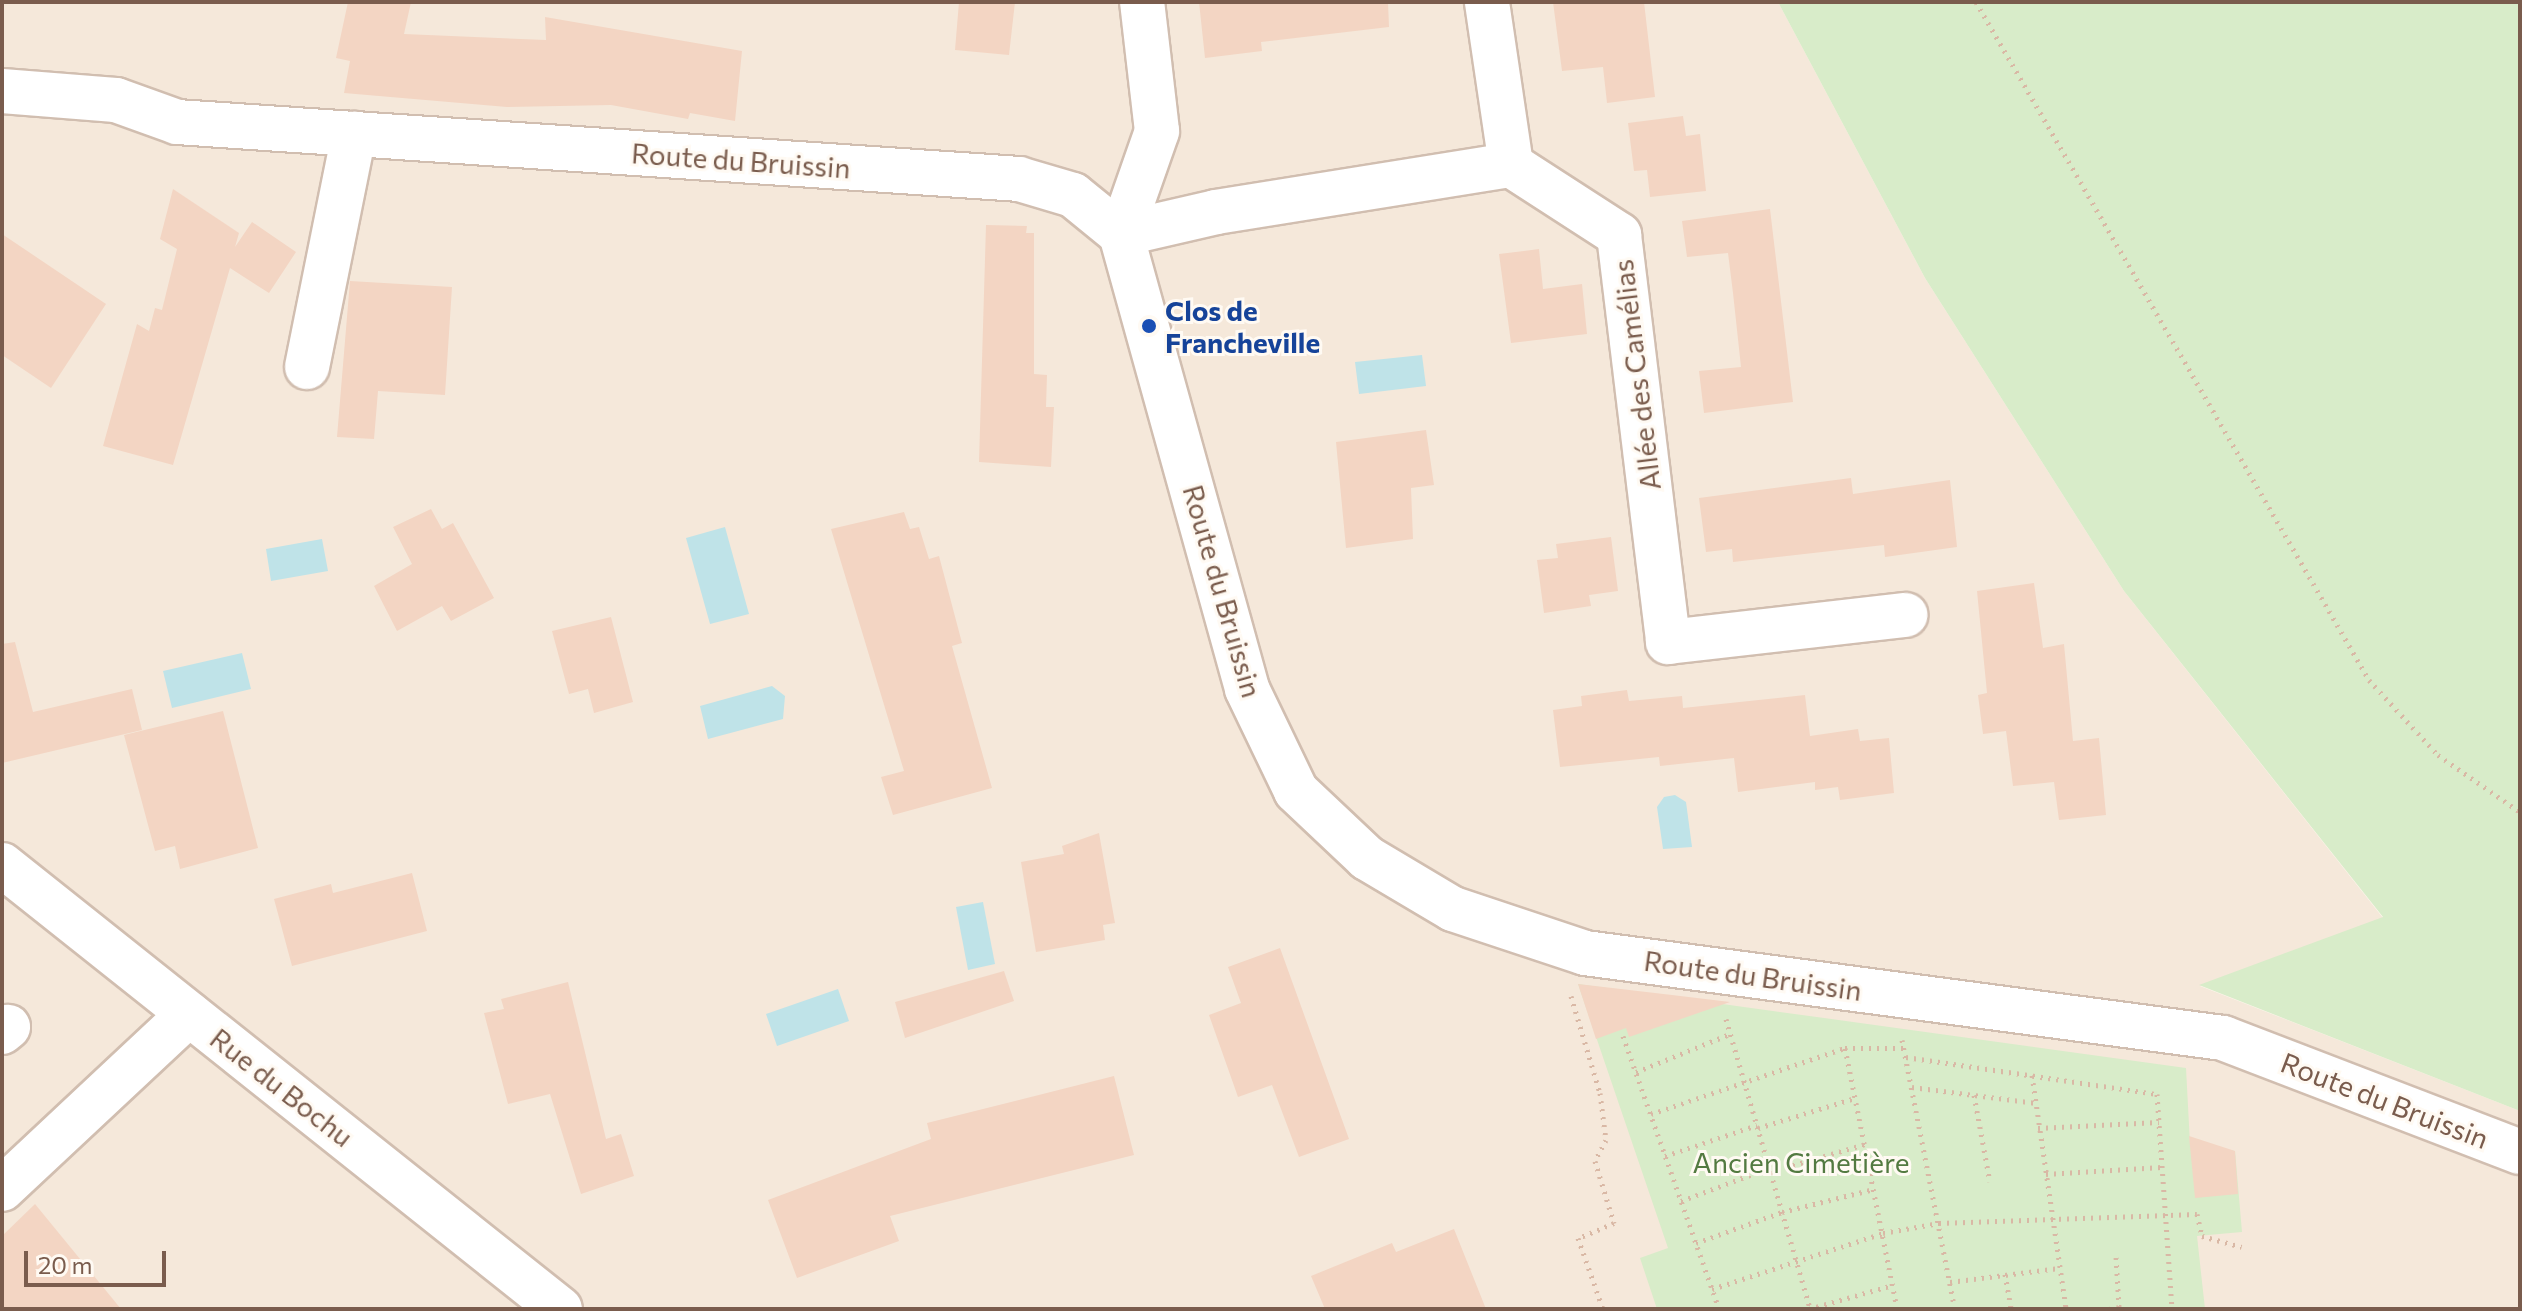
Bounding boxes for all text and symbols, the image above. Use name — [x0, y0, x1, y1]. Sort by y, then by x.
street label: Route du Bruissin — [630, 136, 852, 184]
street label: Allée des Camélias — [1605, 258, 1667, 492]
place label: Clos de Francheville — [1165, 293, 1320, 359]
marker: Clos de Francheville — [1140, 317, 1158, 335]
street label: Route du Bruissin — [1177, 481, 1269, 701]
street label: Route du Bruissin — [1642, 943, 1864, 1007]
street label: Rue du Bochu — [204, 1021, 360, 1153]
street label: Route du Bruissin — [2276, 1045, 2494, 1155]
park label: Ancien Cimetière — [1693, 1145, 1909, 1179]
scale bar — [28, 1235, 170, 1285]
text: 20 m — [38, 1250, 92, 1279]

